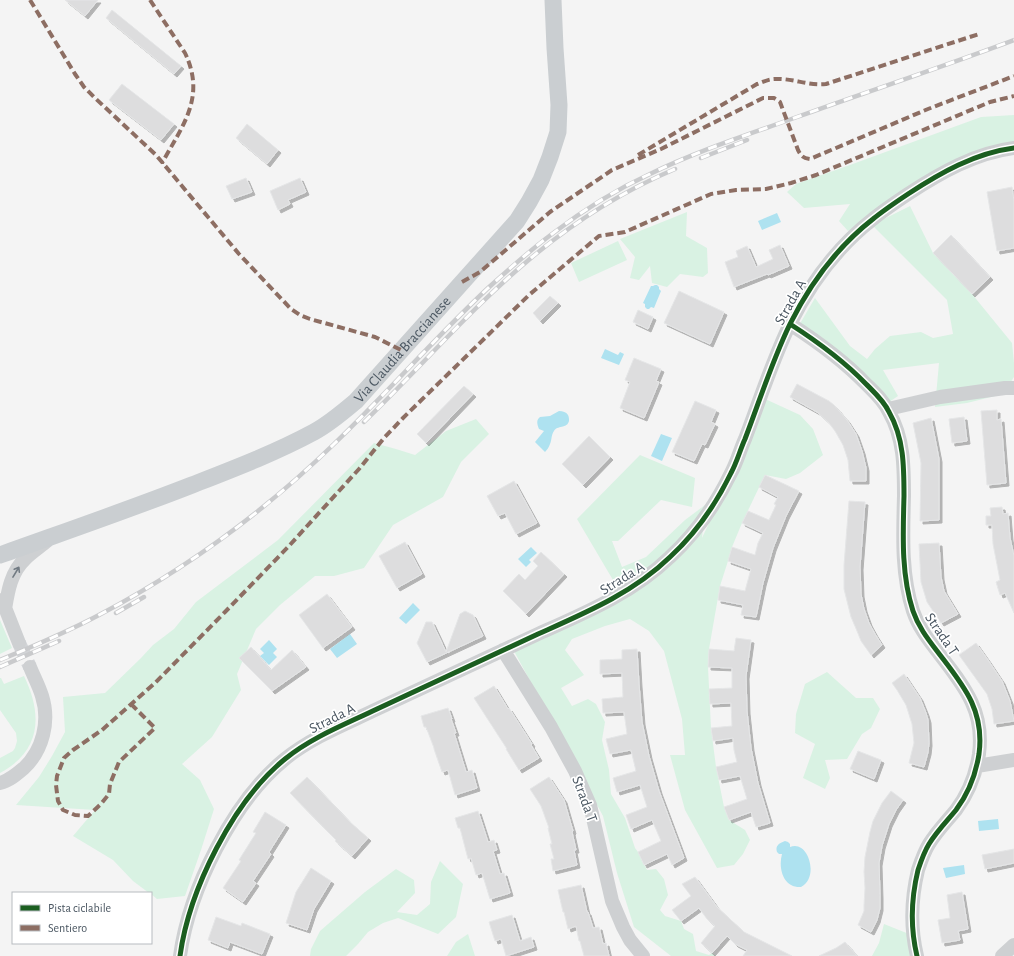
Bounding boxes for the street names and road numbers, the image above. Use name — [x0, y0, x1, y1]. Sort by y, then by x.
street label: Strada A — [772, 277, 809, 327]
street label: Via Claudia Braccianese — [351, 294, 454, 406]
street label: Strada A — [597, 559, 647, 598]
street label: Strada T — [922, 610, 962, 659]
street label: Strada A — [307, 700, 358, 736]
street label: Strada T — [569, 774, 600, 825]

